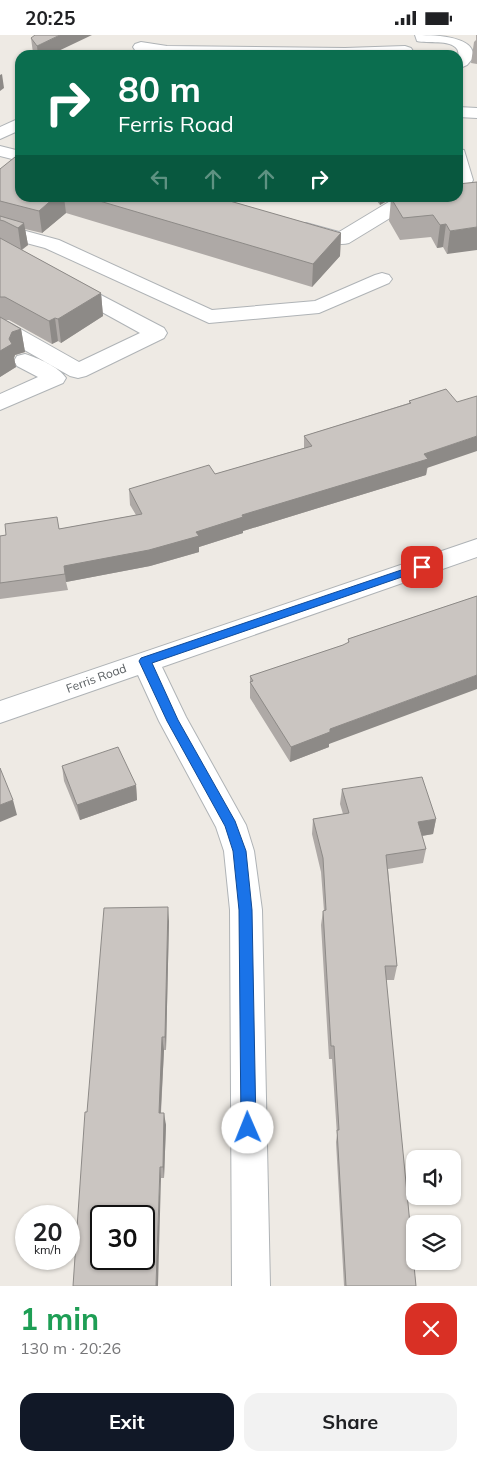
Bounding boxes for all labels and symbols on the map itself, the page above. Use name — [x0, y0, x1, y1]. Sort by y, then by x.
pin — [401, 546, 443, 588]
street label: Ferris Road — [64, 660, 128, 696]
position arrow — [221, 1101, 273, 1153]
speed limit sign: 30 — [90, 1205, 155, 1270]

